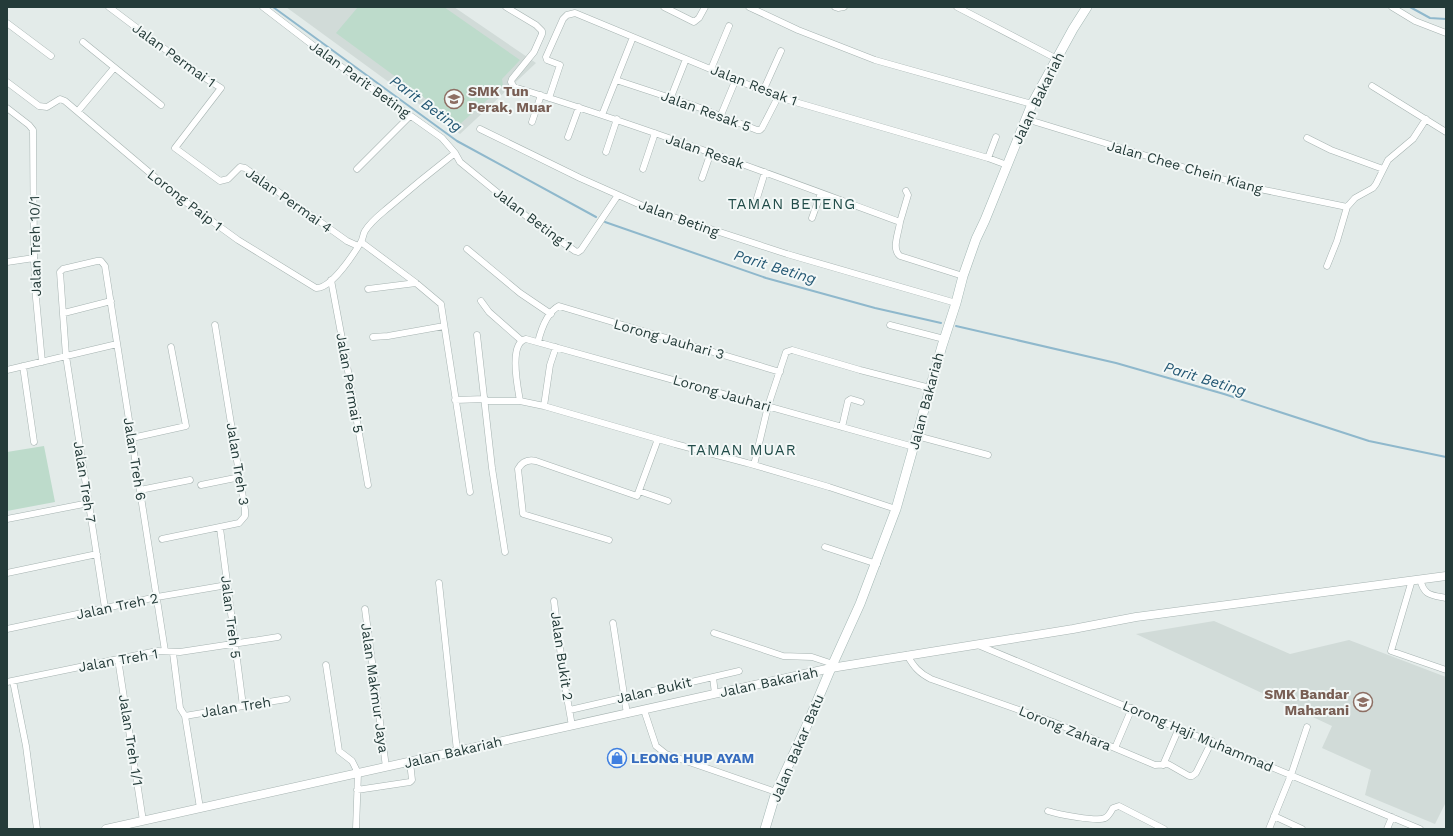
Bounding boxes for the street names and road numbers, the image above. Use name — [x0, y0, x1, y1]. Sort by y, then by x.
street label: Jalan Permai 1 — [129, 20, 219, 90]
street label: Jalan Parit Beting — [307, 37, 414, 121]
street label: Jalan Bakariah — [1009, 50, 1067, 146]
street label: Jalan Resak 1 — [709, 61, 799, 109]
street label: Jalan Resak 5 — [659, 87, 753, 135]
street label: Jalan Resak — [664, 130, 746, 172]
street label: Jalan Chee Chein Kiang — [1105, 137, 1265, 197]
street label: Jalan Permai 4 — [243, 164, 335, 236]
street label: Lorong Paip 1 — [145, 166, 225, 234]
street label: Jalan Beting 1 — [491, 184, 575, 254]
street label: Jalan Treh 10/1 — [26, 196, 44, 296]
street label: Jalan Beting — [637, 196, 722, 240]
street label: Lorong Jauhari 3 — [612, 316, 726, 362]
street label: Jalan Permai 5 — [333, 332, 367, 434]
street label: Jalan Bakariah — [905, 351, 947, 451]
street label: Lorong Jauhari — [671, 371, 773, 415]
street label: Jalan Treh 6 — [121, 416, 149, 502]
street label: Jalan Treh 3 — [224, 421, 252, 507]
street label: Jalan Treh 7 — [71, 440, 99, 524]
street label: Jalan Treh 5 — [218, 575, 244, 659]
street label: Jalan Treh 2 — [74, 589, 160, 623]
street label: Jalan Bukit 2 — [548, 611, 576, 701]
street label: Jalan Makmur Jaya — [358, 622, 392, 754]
street label: Jalan Treh 1 — [77, 645, 159, 675]
street label: Jalan Bakariah — [718, 664, 820, 700]
street label: Jalan Bukit — [615, 674, 693, 706]
street label: Jalan Bakar Batu — [767, 692, 827, 804]
street label: Jalan Treh 1/1 — [116, 693, 146, 787]
street label: Jalan Treh — [200, 694, 272, 720]
street label: Lorong Haji Muhammad — [1120, 697, 1276, 775]
street label: Lorong Zahara — [1017, 702, 1114, 754]
street label: Jalan Bakariah — [402, 733, 504, 771]

